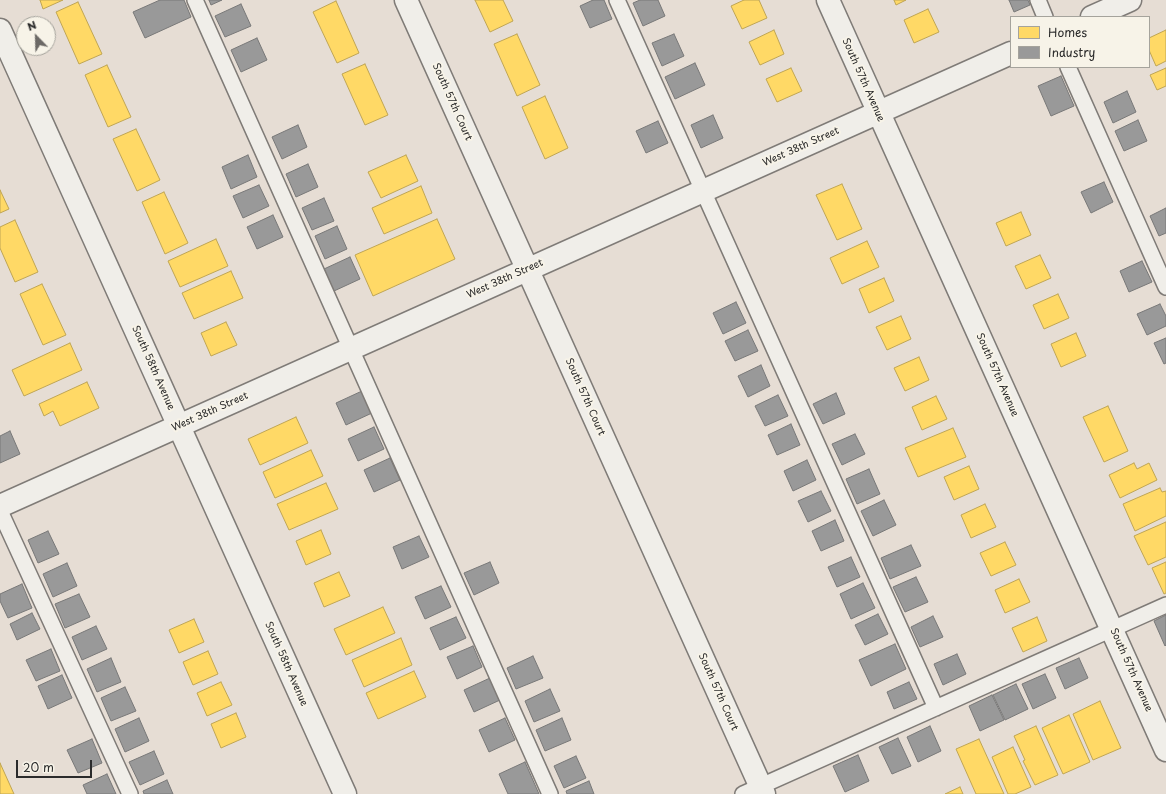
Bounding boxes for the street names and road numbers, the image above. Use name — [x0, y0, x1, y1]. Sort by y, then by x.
street label: South 57th Avenue — [839, 36, 887, 124]
street label: South 57th Court — [430, 61, 474, 143]
street label: West 38th Street — [761, 125, 841, 169]
street label: West 38th Street — [465, 257, 545, 301]
street label: South 58th Avenue — [129, 324, 177, 412]
street label: South 57th Avenue — [973, 331, 1021, 419]
street label: South 57th Court — [563, 356, 607, 438]
street label: West 38th Street — [170, 390, 250, 434]
street label: South 58th Avenue — [262, 620, 310, 708]
street label: South 57th Avenue — [1107, 626, 1155, 714]
street label: South 57th Court — [696, 651, 740, 733]

